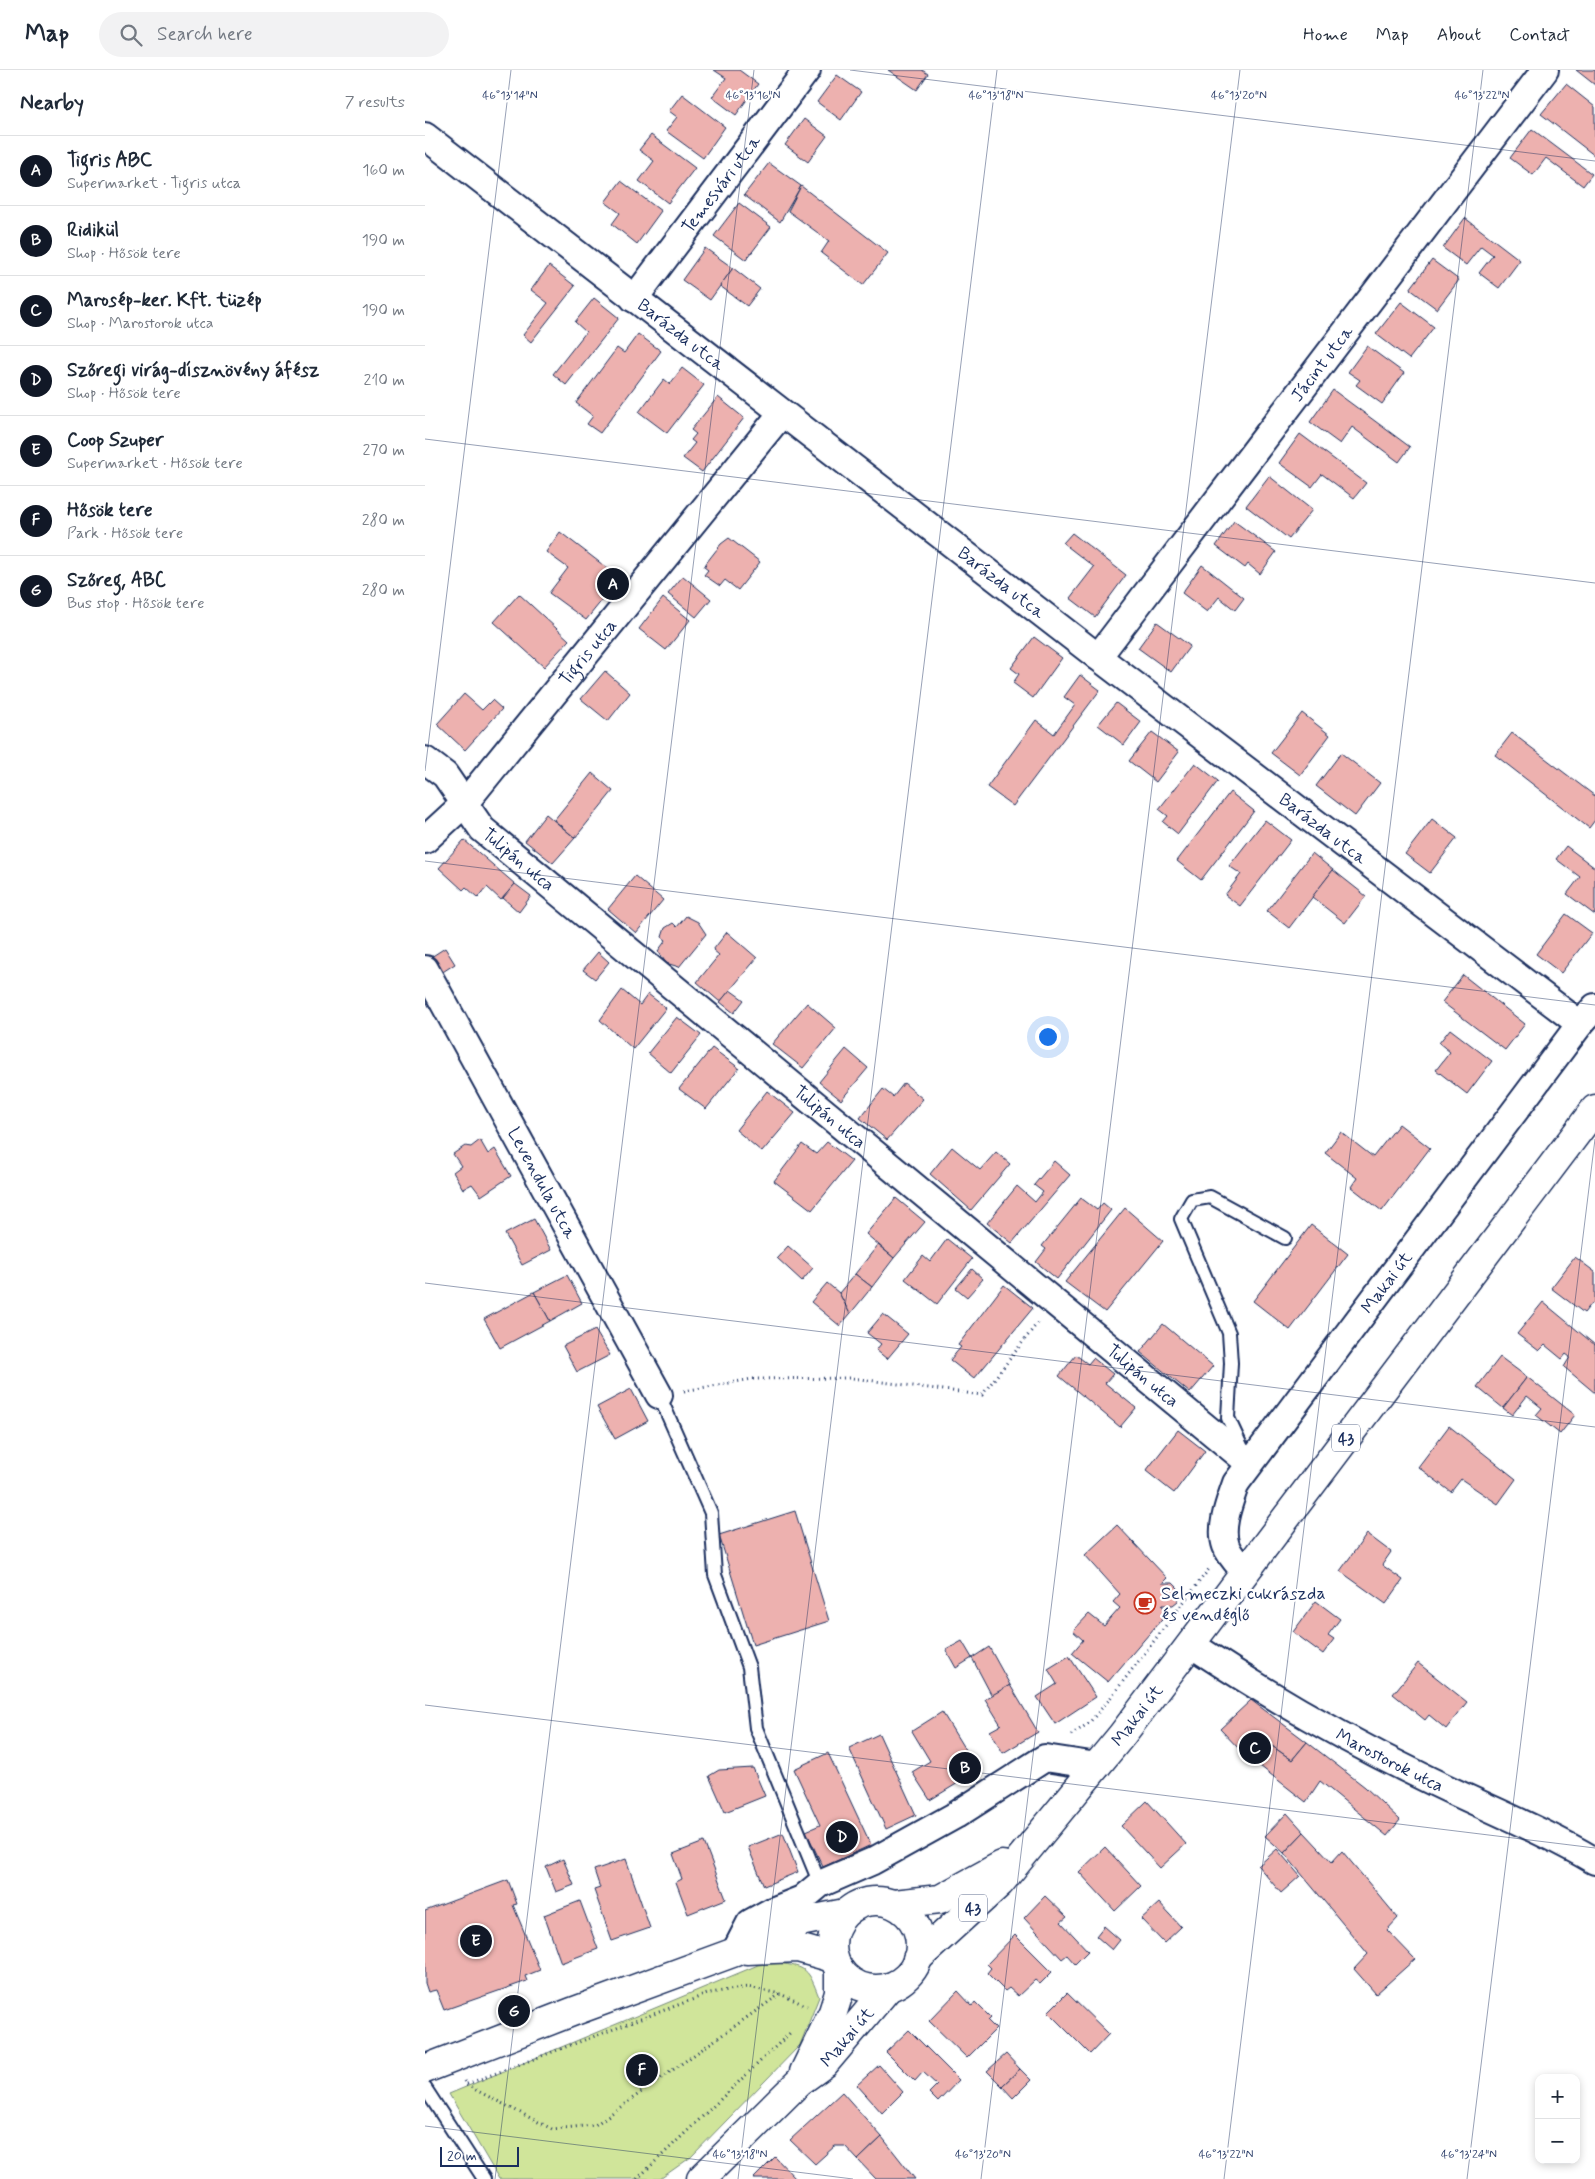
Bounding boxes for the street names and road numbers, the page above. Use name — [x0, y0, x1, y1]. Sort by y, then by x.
street label: Temesvári utca — [677, 131, 767, 239]
street label: Barázda utca — [632, 294, 729, 377]
street label: Jácint utca — [1286, 321, 1359, 407]
street label: Barázda utca — [952, 542, 1050, 625]
street label: Tigris utca — [554, 614, 623, 691]
street label: Barázda utca — [1274, 788, 1372, 871]
street label: Tulipán utca — [477, 823, 559, 897]
street label: Tulipán utca — [788, 1080, 871, 1154]
street label: Levendula utca — [501, 1123, 582, 1243]
street label: Makai út — [1356, 1247, 1418, 1319]
street label: Tulipán utca — [1101, 1339, 1184, 1413]
road number: 43 — [1332, 1425, 1360, 1452]
street label: Makai út — [1106, 1680, 1169, 1752]
street label: Marostorok utca — [1331, 1723, 1447, 1798]
road number: 43 — [959, 1895, 987, 1922]
street label: Makai út — [815, 2002, 880, 2073]

